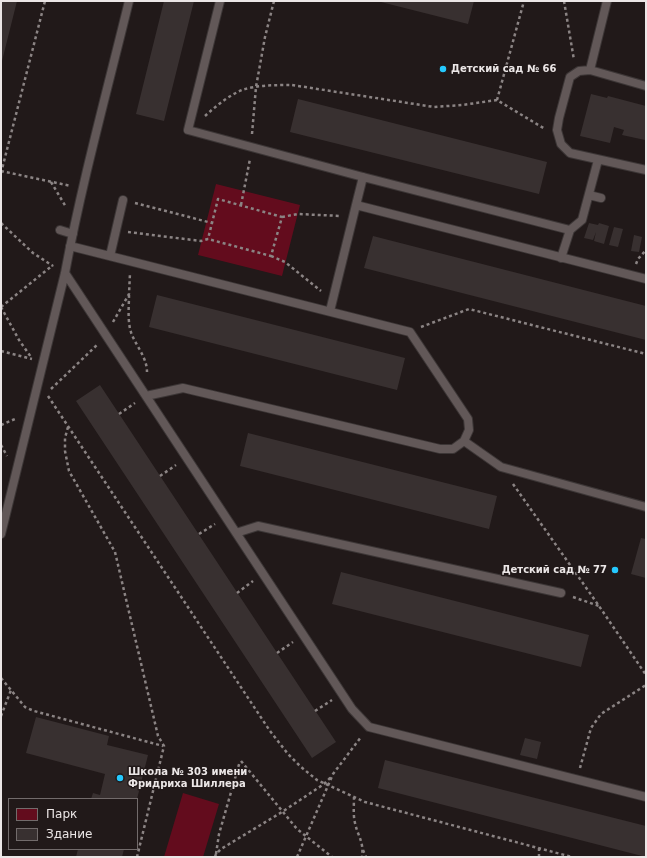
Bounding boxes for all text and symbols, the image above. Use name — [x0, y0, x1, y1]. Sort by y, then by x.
place label: Детский сад № 66 — [451, 63, 556, 75]
marker: Детский сад № 66 — [438, 64, 448, 74]
place label: Детский сад № 77 — [502, 564, 607, 576]
marker: Детский сад № 77 — [610, 565, 620, 575]
place label: Школа № 303 имени Фридриха Шиллера — [128, 766, 247, 790]
marker: Школа № 303 имени Фридриха Шиллера — [115, 773, 125, 783]
legend — [8, 798, 138, 850]
text: Парк — [46, 807, 77, 821]
text: Здание — [46, 827, 92, 841]

